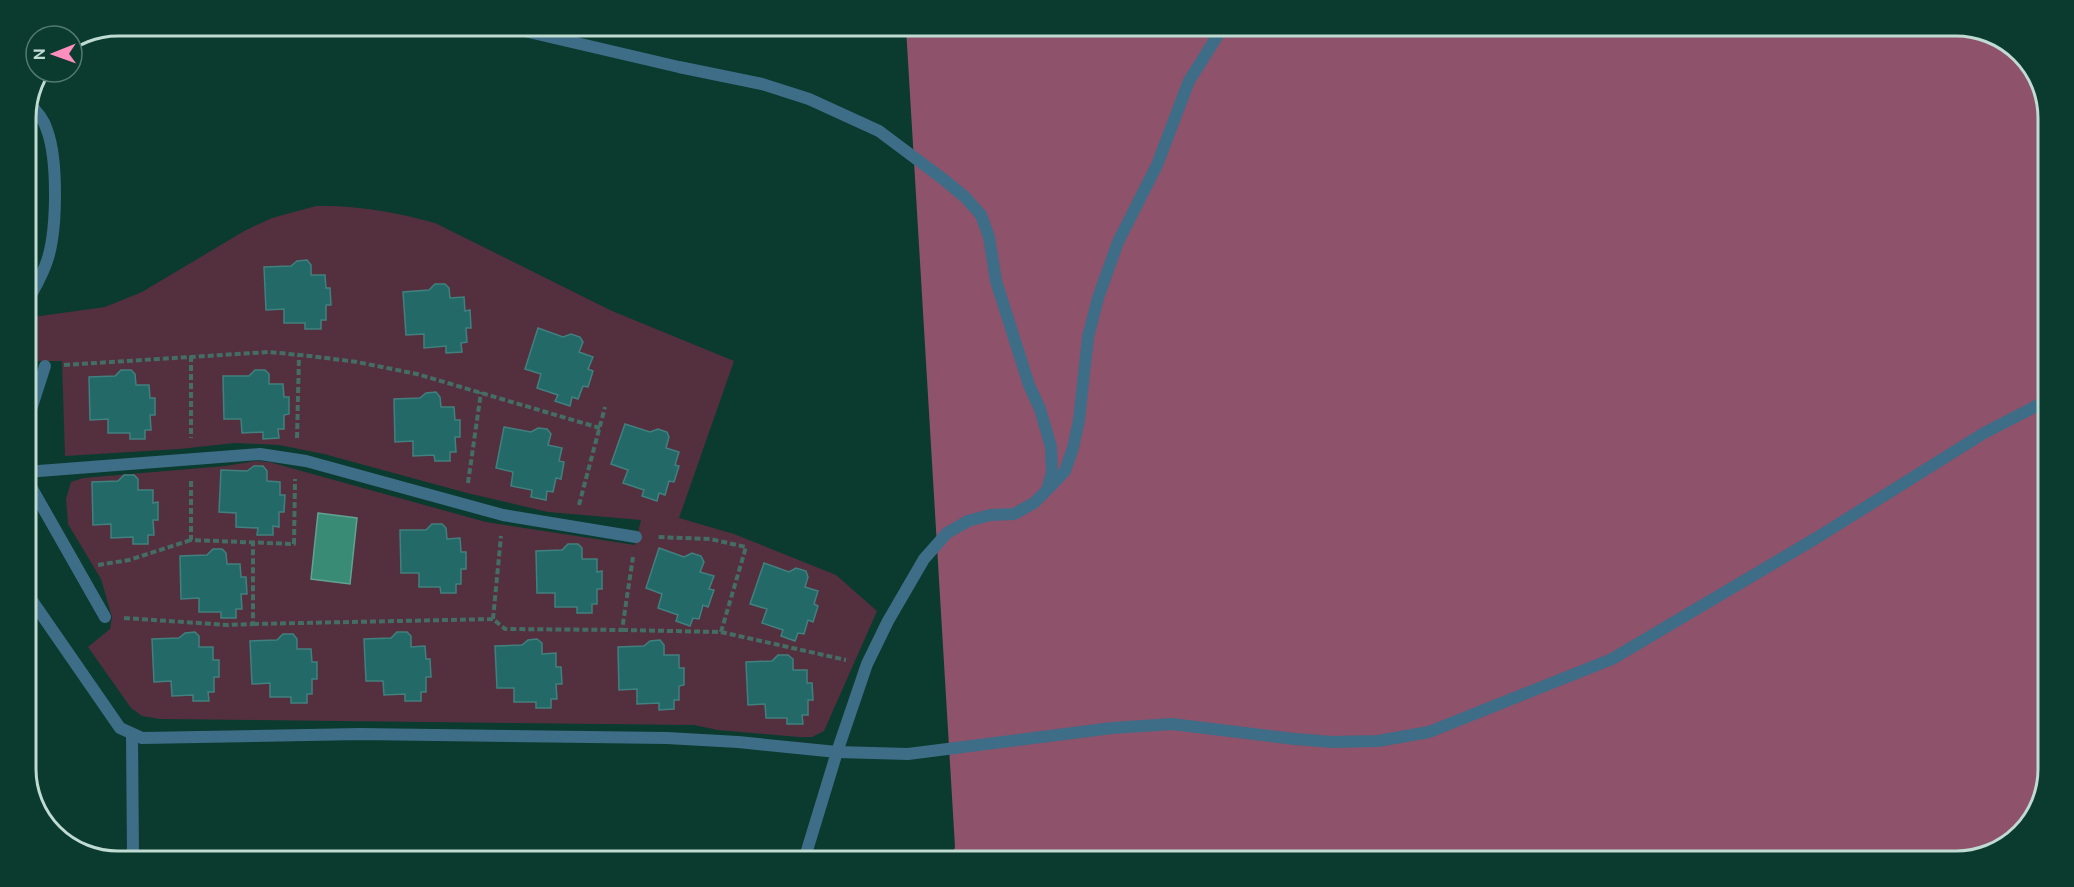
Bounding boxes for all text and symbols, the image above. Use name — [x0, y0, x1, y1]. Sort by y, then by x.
north arrow — [24, 24, 84, 84]
text: N — [29, 48, 50, 60]

